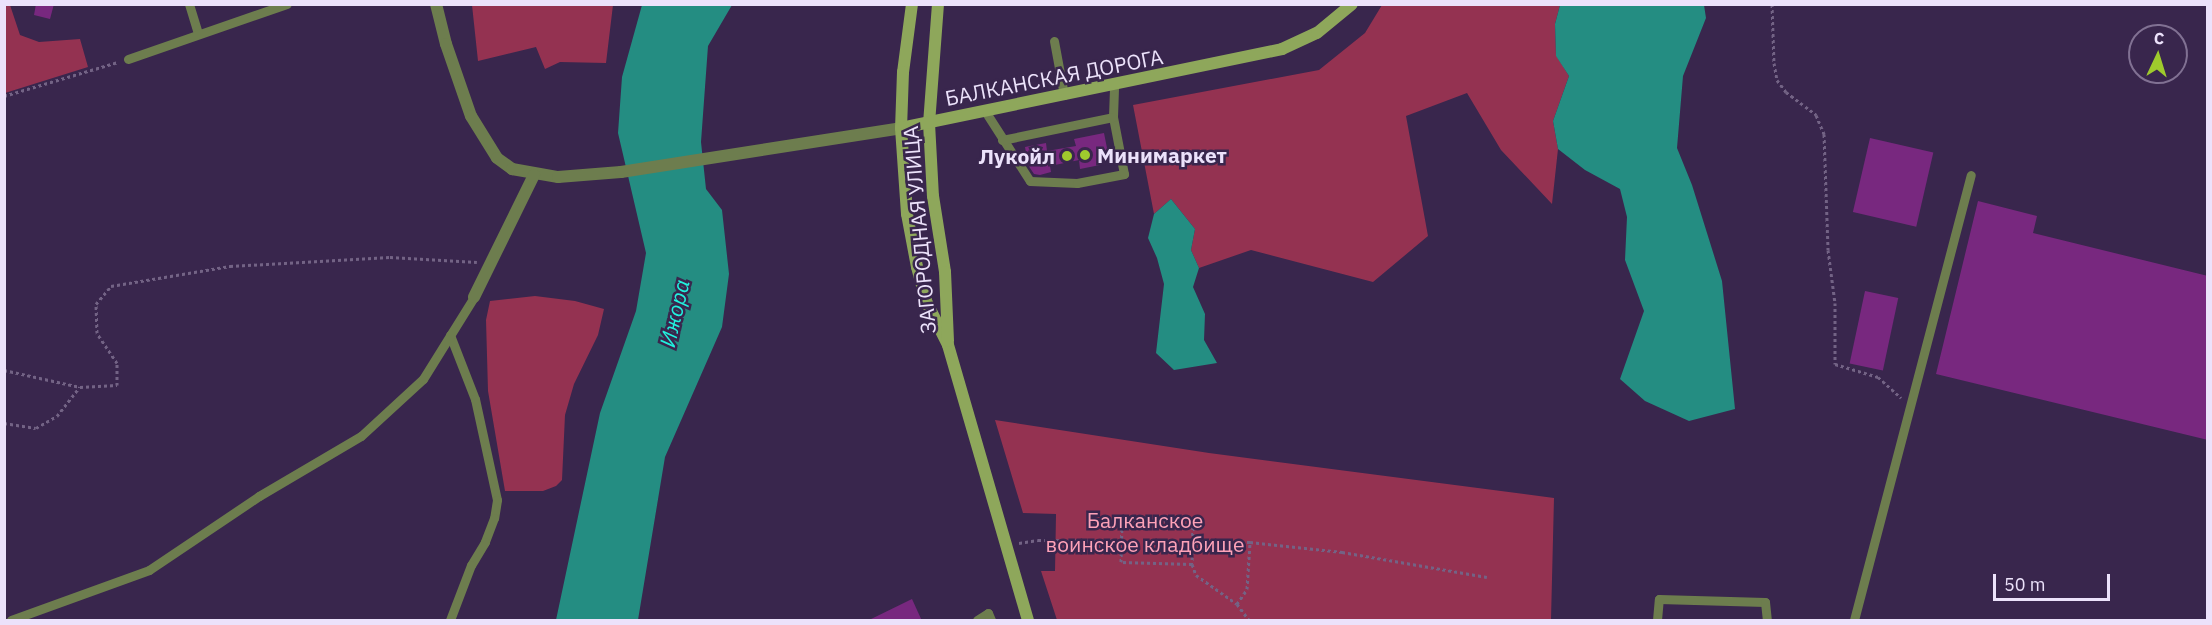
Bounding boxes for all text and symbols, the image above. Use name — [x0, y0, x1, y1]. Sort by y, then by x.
north arrow — [2128, 24, 2188, 84]
text: С — [2153, 28, 2165, 48]
street label: БАЛКАНСКАЯ ДОРОГА — [943, 43, 1165, 111]
street label: ЗАГОРОДНАЯ УЛИЦА — [897, 125, 941, 335]
place label: Минимаркет — [1097, 142, 1227, 168]
place label: Лукойл — [979, 143, 1055, 169]
marker: Минимаркет — [1078, 148, 1092, 162]
marker: Лукойл — [1060, 149, 1074, 163]
water label: Ижора — [653, 277, 695, 349]
park label: Балканское воинское кладбище — [1046, 507, 1244, 557]
scale bar — [1996, 562, 2113, 600]
text: 50 m — [2004, 573, 2046, 596]

